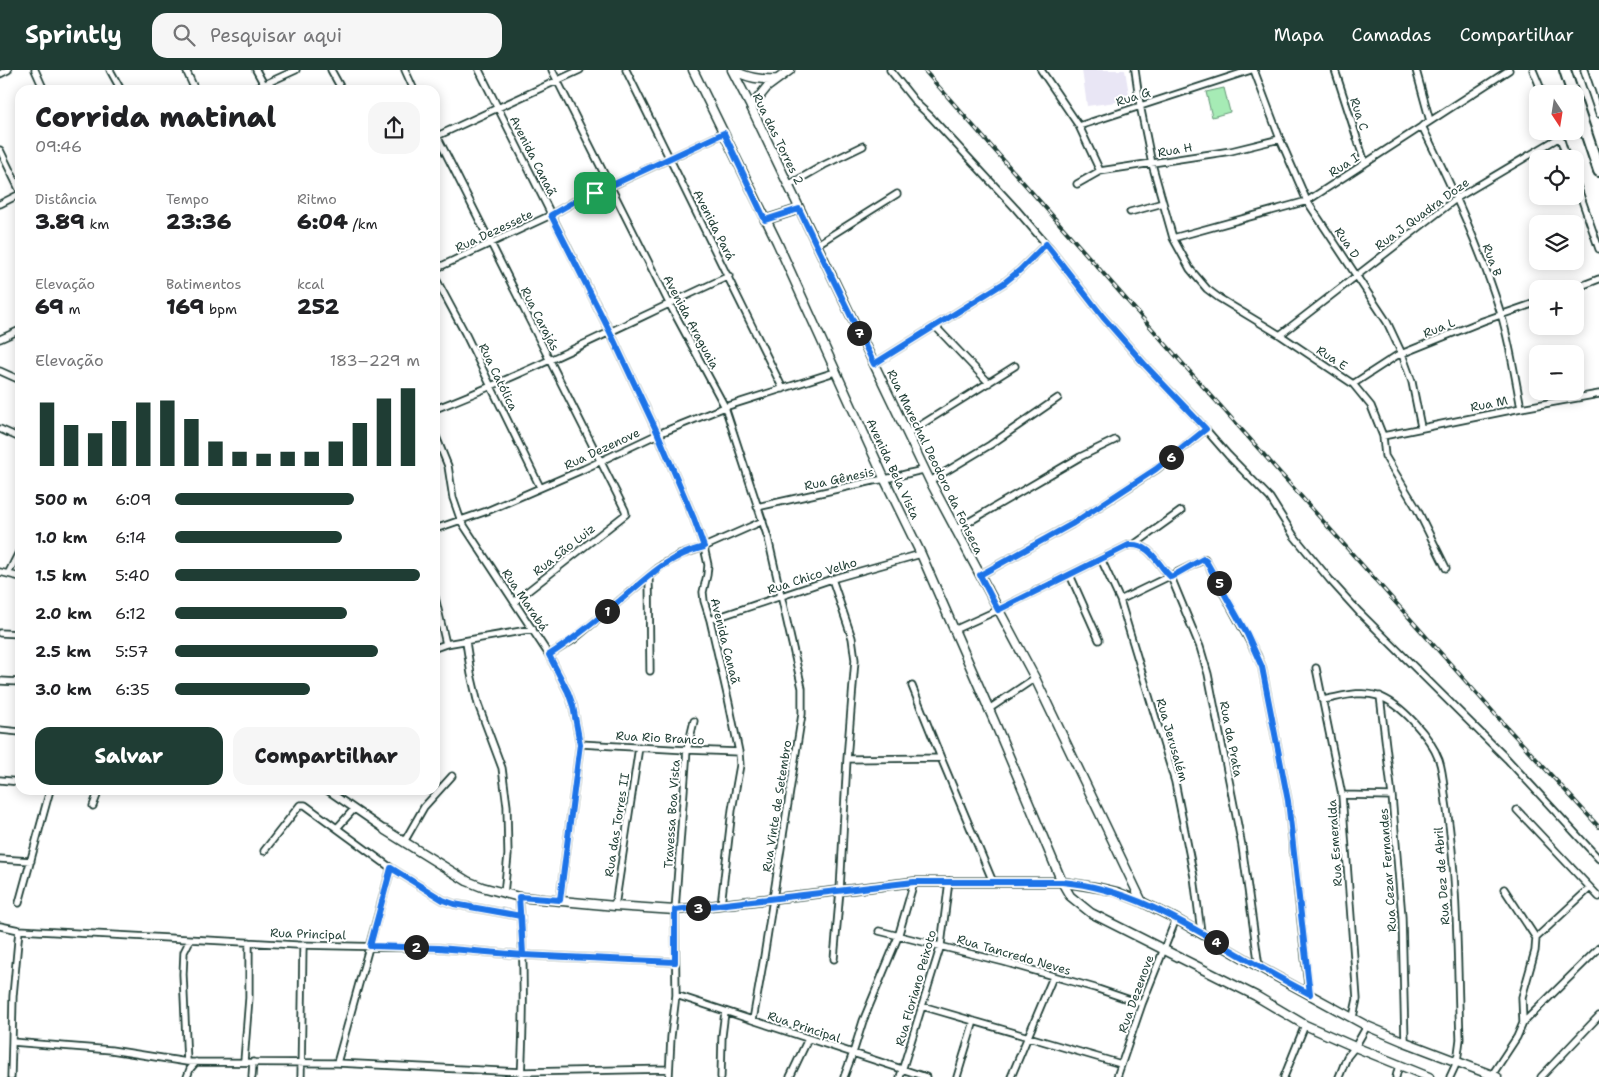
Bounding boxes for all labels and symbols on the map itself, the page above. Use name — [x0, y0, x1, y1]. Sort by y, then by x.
street label: Rua G — [1114, 84, 1152, 110]
north arrow — [1529, 85, 1584, 140]
street label: Rua das Torres 2 — [749, 91, 807, 187]
street label: Rua C — [1346, 95, 1372, 133]
street label: Avenida Canaã — [506, 113, 560, 199]
street label: Rua H — [1156, 139, 1194, 161]
street label: Rua I — [1326, 149, 1363, 181]
pin — [574, 172, 616, 214]
street label: Rua J Quadra Doze — [1372, 174, 1472, 254]
street label: Avenida Pará — [689, 187, 739, 263]
street label: Rua Dezessete — [453, 206, 536, 256]
street label: Rua D — [1331, 224, 1363, 262]
street label: Rua B — [1479, 242, 1505, 278]
street label: Avenida Araguaia — [660, 272, 723, 372]
street label: Rua Carajás — [517, 284, 563, 354]
street label: Rua L — [1421, 314, 1458, 342]
pin: 7 — [846, 320, 872, 346]
street label: Rua Católica — [475, 341, 521, 414]
street label: Rua E — [1313, 342, 1351, 374]
street label: Rua Marechal Deodoro da Fonseca — [883, 367, 987, 557]
street label: Rua M — [1469, 392, 1510, 415]
street label: Avenida Bela Vista — [863, 416, 924, 522]
street label: Rua Dezenove — [562, 424, 643, 474]
pin: 6 — [1158, 444, 1184, 470]
street label: Rua Gênesis — [803, 464, 875, 494]
street label: Rua São Luiz — [530, 521, 598, 579]
street label: Rua Chico Velho — [765, 554, 859, 598]
street label: Rua Marabá — [498, 566, 552, 635]
pin: 5 — [1206, 570, 1232, 596]
street label: Avenida Canaã — [707, 596, 744, 686]
pin: 1 — [594, 598, 620, 624]
street label: Rua Jerusalém — [1152, 697, 1192, 783]
street label: Rua da Prata — [1216, 700, 1246, 779]
street label: Rua Rio Branco — [615, 728, 705, 748]
street label: Rua Vinte de Setembro — [759, 739, 795, 873]
street label: Travessa Boa Vista — [660, 758, 684, 869]
street label: Rua das Torres II — [601, 772, 633, 878]
street label: Rua Esmeralda — [1324, 798, 1346, 887]
street label: Rua Cezar Fernandes — [1376, 807, 1400, 932]
street label: Rua Dez de Abril — [1431, 826, 1453, 926]
pin: 3 — [686, 896, 710, 920]
street label: Rua Principal — [270, 925, 347, 943]
street label: Rua Floriano Peixoto — [892, 928, 940, 1048]
pin: 4 — [1204, 930, 1228, 954]
street label: Rua Tancredo Neves — [955, 931, 1073, 979]
pin: 2 — [404, 934, 428, 960]
street label: Rua Dezenove — [1115, 953, 1158, 1035]
street label: Rua Principal — [765, 1008, 843, 1046]

